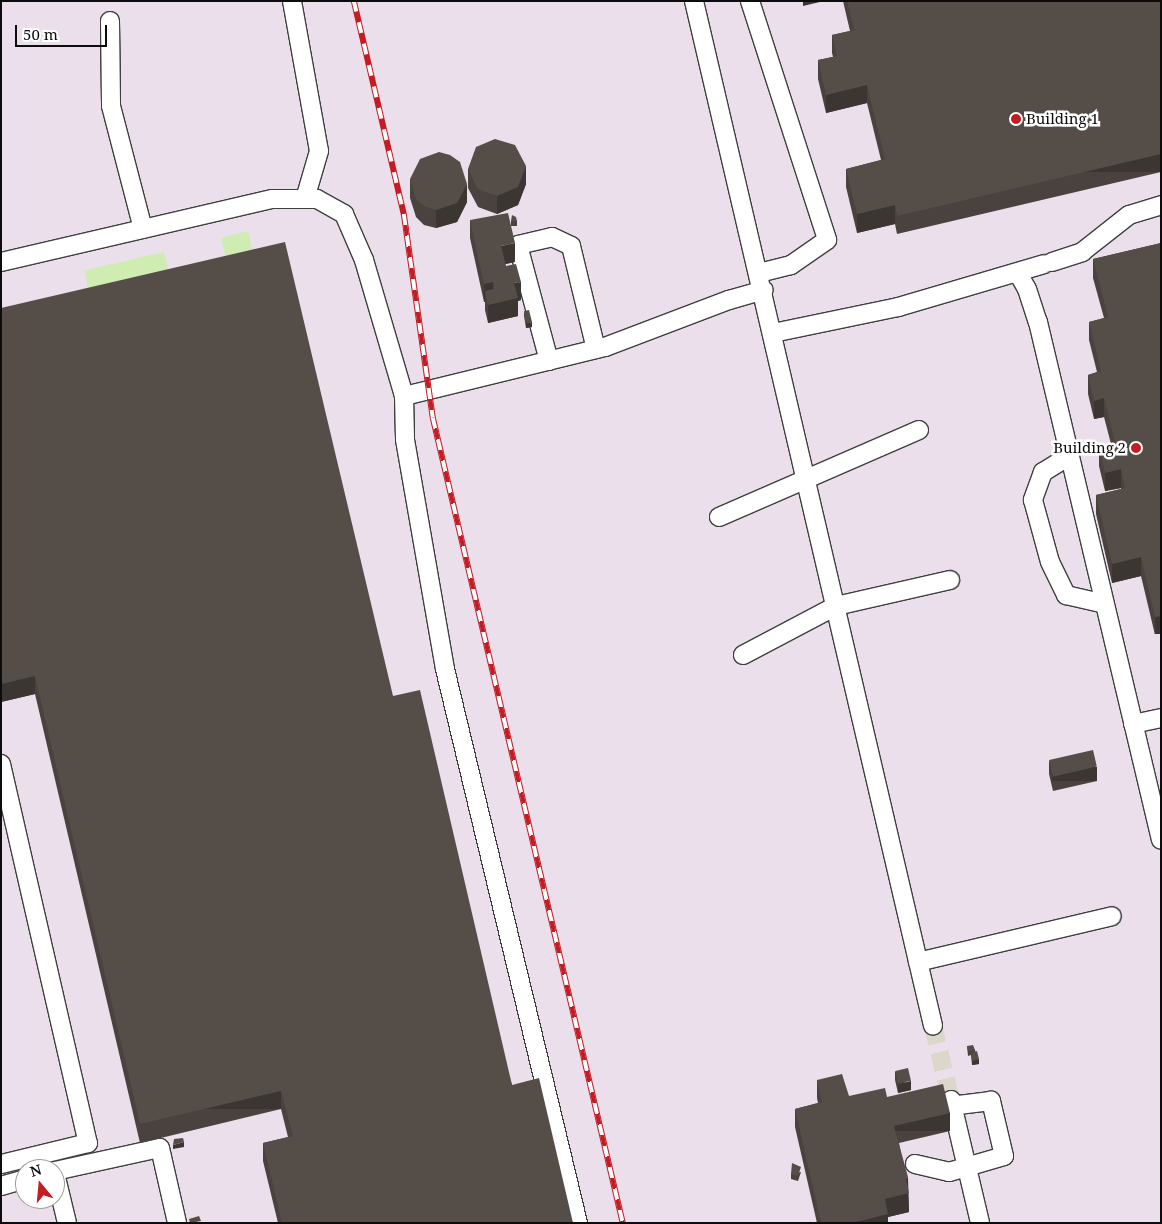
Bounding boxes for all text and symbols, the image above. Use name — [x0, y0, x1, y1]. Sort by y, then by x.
scale bar — [18, 15, 110, 47]
text: 50 m — [23, 24, 58, 44]
place label: Building 1 — [1026, 110, 1099, 128]
marker: Building 1 — [1010, 113, 1022, 125]
place label: Building 2 — [1053, 439, 1126, 457]
marker: Building 2 — [1130, 442, 1142, 454]
north arrow — [15, 1159, 65, 1209]
text: N — [28, 1159, 44, 1181]

